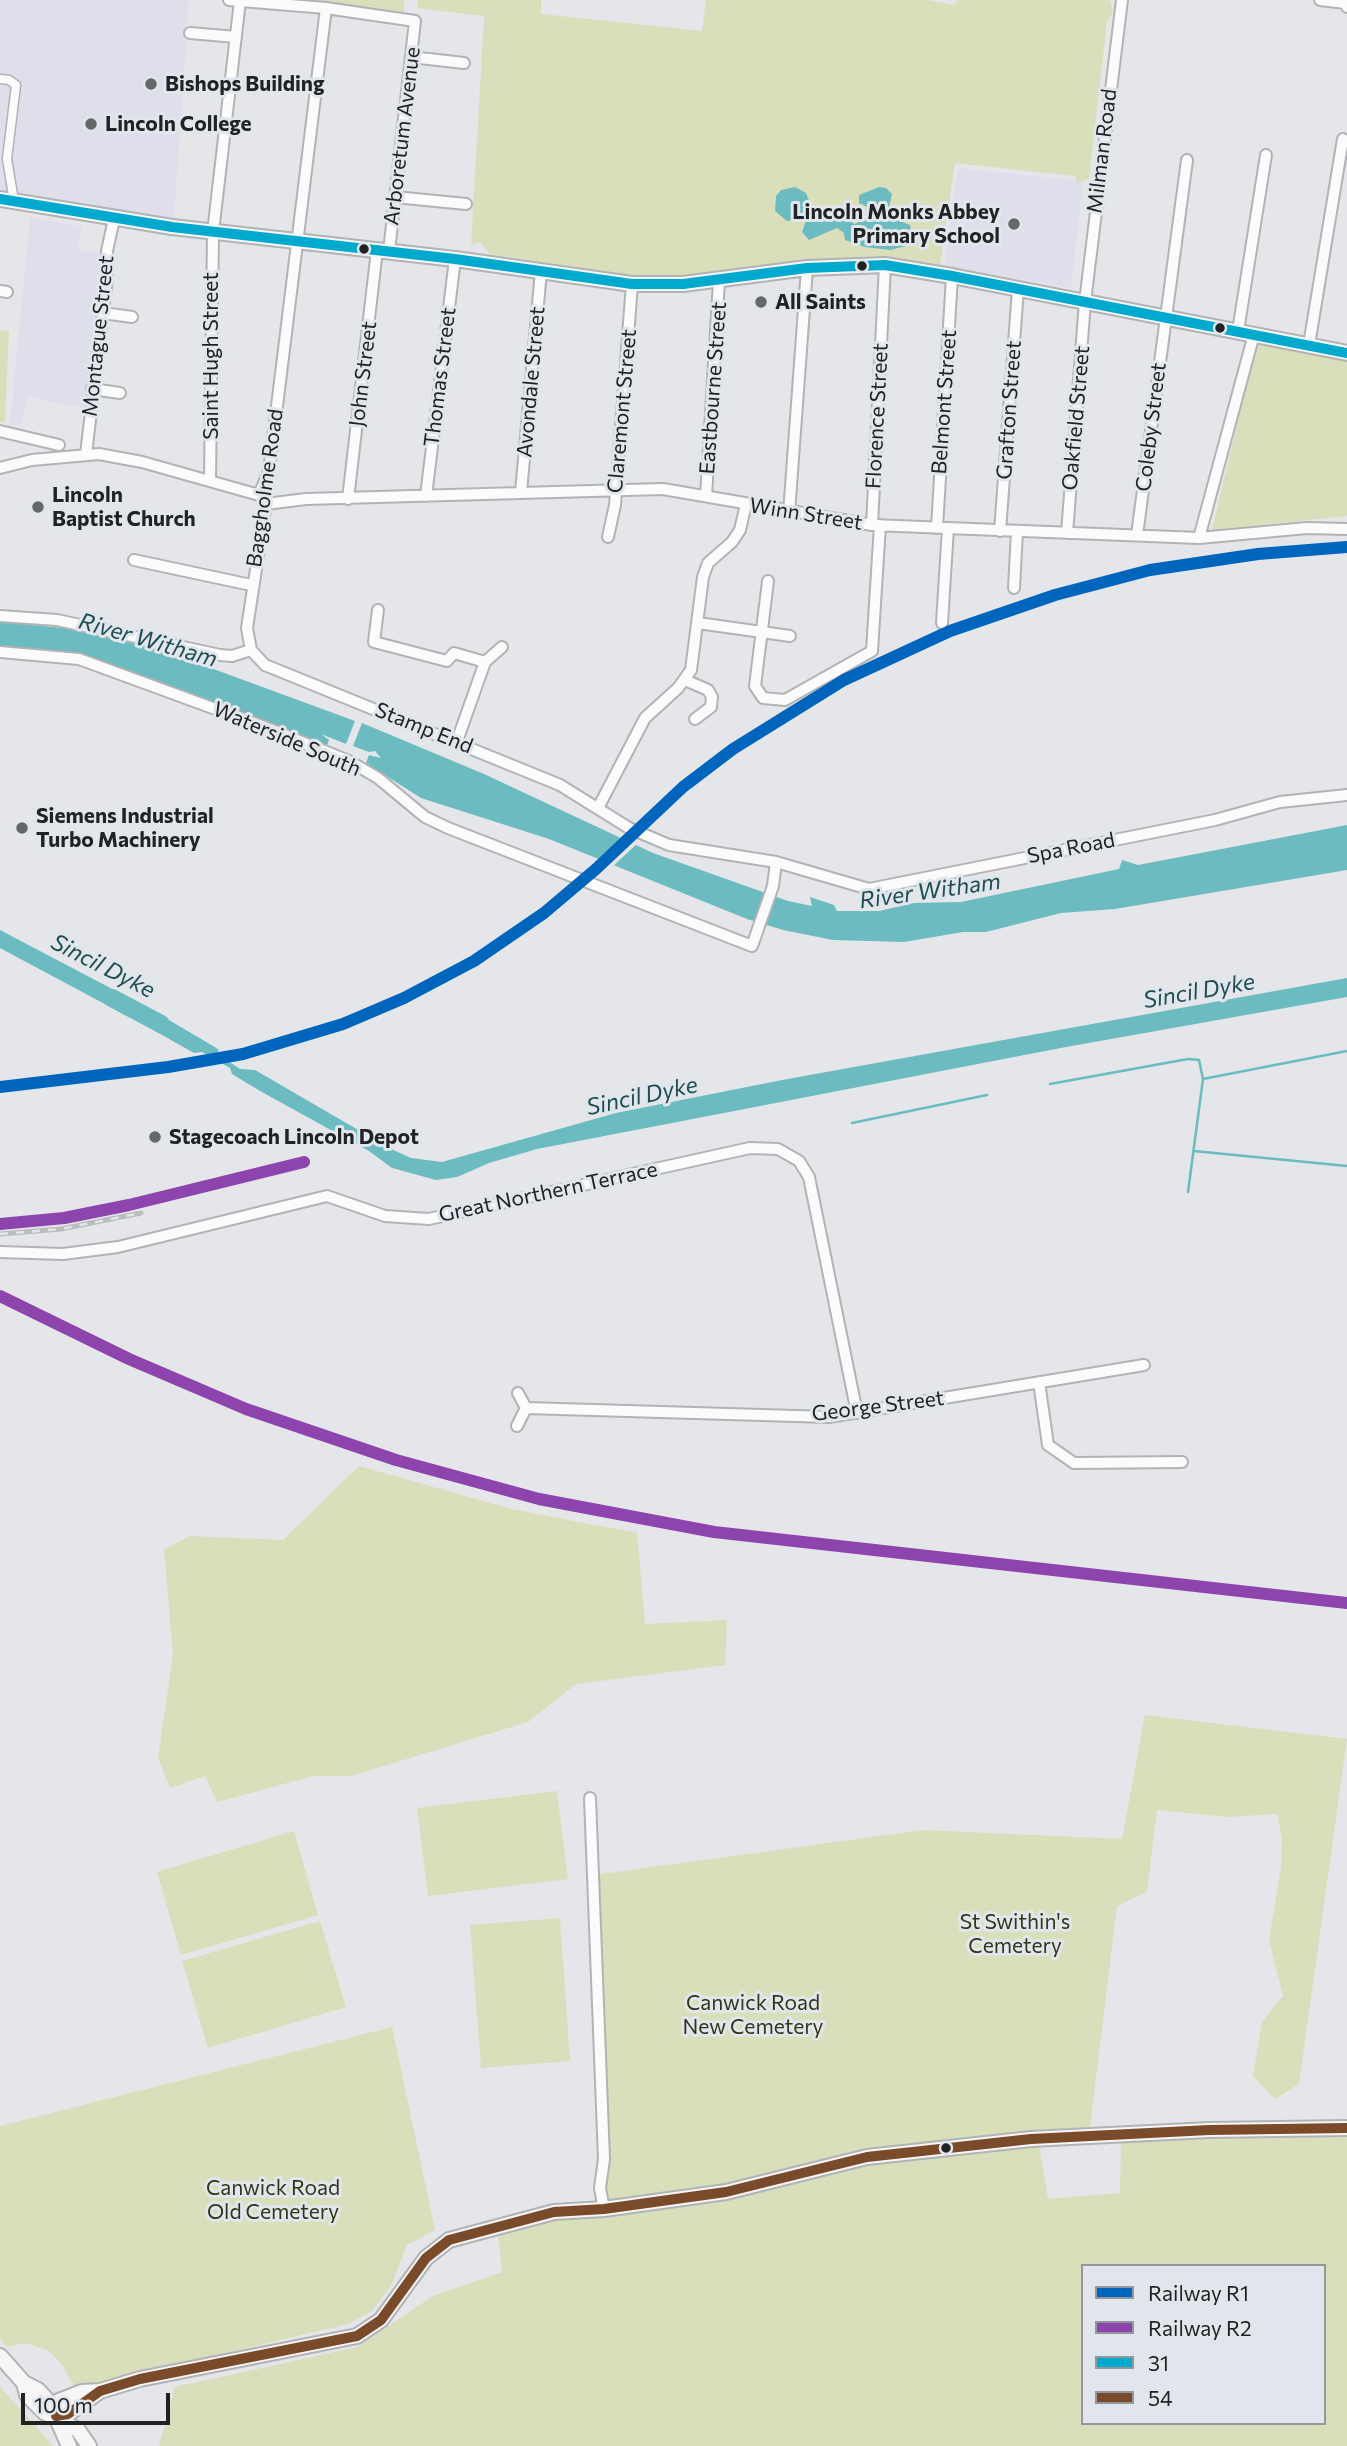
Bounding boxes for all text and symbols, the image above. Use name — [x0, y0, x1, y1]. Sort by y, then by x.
street label: Arboretum Avenue — [379, 45, 425, 227]
place label: Bishops Building — [165, 71, 325, 97]
marker: Bishops Building — [143, 76, 159, 92]
street label: Milman Road — [1082, 87, 1122, 215]
place label: Lincoln College — [105, 111, 252, 137]
marker: Lincoln College — [83, 116, 99, 132]
place label: Lincoln Monks Abbey Primary School — [792, 199, 1000, 249]
marker: Lincoln Monks Abbey Primary School — [1006, 216, 1022, 232]
unlabelled marker — [357, 242, 371, 256]
street label: Montague Street — [77, 254, 119, 418]
unlabelled marker — [855, 259, 869, 273]
street label: Saint Hugh Street — [198, 272, 224, 440]
place label: All Saints — [775, 289, 866, 315]
marker: All Saints — [753, 294, 769, 310]
street label: Eastbourne Street — [694, 301, 732, 475]
street label: Avondale Street — [512, 305, 550, 459]
street label: Thomas Street — [419, 306, 461, 448]
street label: John Street — [344, 320, 382, 428]
unlabelled marker — [1213, 321, 1227, 335]
street label: Claremont Street — [602, 328, 642, 494]
street label: Belmont Street — [926, 329, 962, 475]
street label: Grafton Street — [992, 340, 1026, 480]
street label: Florence Street — [861, 342, 893, 490]
street label: Oakfield Street — [1057, 345, 1095, 491]
street label: Coleby Street — [1131, 361, 1171, 493]
street label: Baggholme Road — [241, 407, 289, 569]
place label: Lincoln Baptist Church — [52, 482, 196, 532]
street label: Winn Street — [748, 493, 864, 535]
marker: Lincoln Baptist Church — [30, 499, 46, 515]
water label: River Witham — [76, 607, 220, 673]
street label: Waterside South — [209, 696, 365, 782]
street label: Stamp End — [371, 697, 477, 759]
place label: Siemens Industrial Turbo Machinery — [36, 803, 214, 853]
marker: Siemens Industrial Turbo Machinery — [14, 820, 30, 836]
street label: Spa Road — [1025, 827, 1117, 869]
water label: River Witham — [857, 867, 1003, 915]
water label: Sincil Dyke — [46, 928, 160, 1004]
water label: Sincil Dyke — [1141, 968, 1257, 1014]
water label: Sincil Dyke — [584, 1071, 700, 1121]
place label: Stagecoach Lincoln Depot — [169, 1124, 419, 1150]
marker: Stagecoach Lincoln Depot — [147, 1129, 163, 1145]
street label: Great Northern Terrace — [436, 1156, 660, 1228]
street label: George Street — [810, 1385, 946, 1427]
park label: St Swithin's Cemetery — [960, 1909, 1070, 1959]
park label: Canwick Road New Cemetery — [683, 1990, 823, 2040]
unlabelled marker — [939, 2141, 953, 2155]
park label: Canwick Road Old Cemetery — [206, 2175, 340, 2225]
legend — [1081, 2264, 1326, 2425]
text: Railway R1 — [1148, 2280, 1249, 2305]
text: Railway R2 — [1148, 2315, 1252, 2340]
text: 31 — [1148, 2350, 1169, 2375]
scale bar — [24, 2380, 173, 2424]
text: 54 — [1148, 2385, 1173, 2410]
text: 100 m — [34, 2392, 93, 2417]

